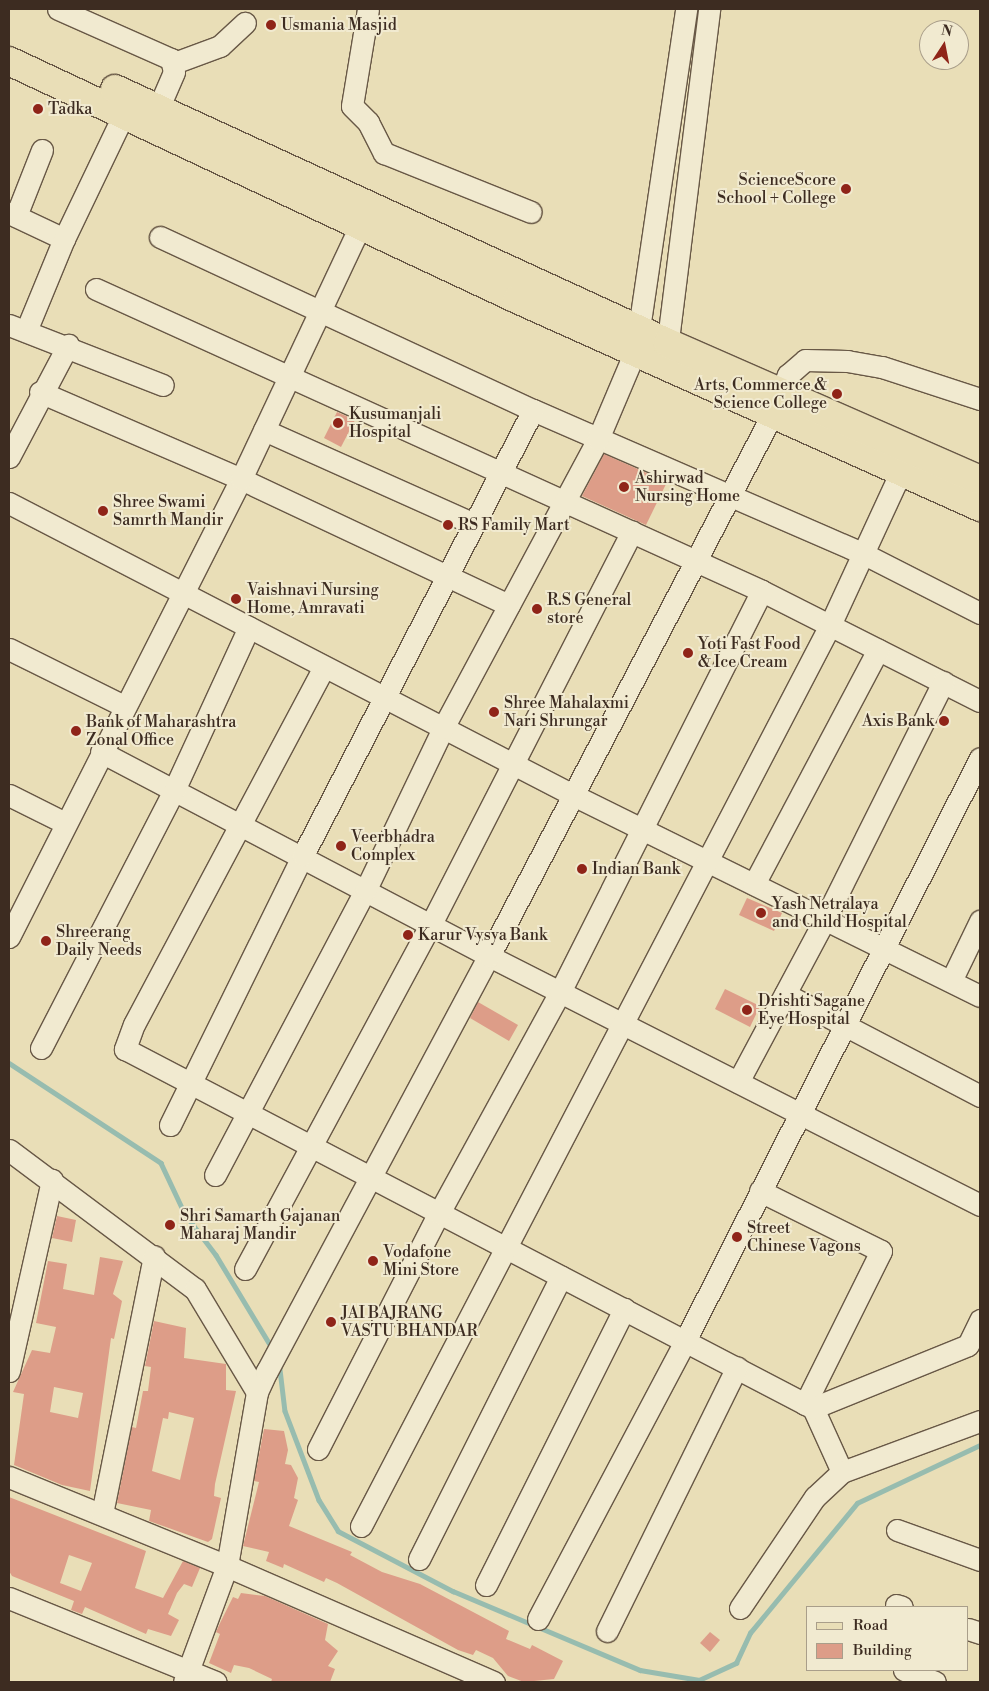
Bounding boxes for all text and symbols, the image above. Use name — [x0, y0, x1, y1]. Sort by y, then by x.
place label: Usmania Masjid — [281, 15, 397, 35]
marker: Usmania Masjid — [265, 19, 277, 31]
north arrow — [919, 20, 969, 70]
text: N — [940, 21, 954, 41]
place label: Tadka — [48, 99, 92, 119]
marker: Tadka — [32, 103, 44, 115]
place label: ScienceScore School + College — [717, 170, 836, 208]
marker: ScienceScore School + College — [840, 183, 852, 195]
place label: Arts, Commerce & Science College — [694, 375, 827, 413]
marker: Arts, Commerce & Science College — [831, 388, 843, 400]
place label: Kusumanjali Hospital — [349, 404, 441, 442]
marker: Kusumanjali Hospital — [331, 416, 345, 430]
place label: Ashirwad Nursing Home — [635, 468, 740, 506]
marker: Ashirwad Nursing Home — [617, 480, 631, 494]
place label: Shree Swami Samrth Mandir — [113, 492, 223, 530]
marker: Shree Swami Samrth Mandir — [97, 505, 109, 517]
place label: RS Family Mart — [458, 515, 570, 535]
marker: RS Family Mart — [442, 519, 454, 531]
place label: Vaishnavi Nursing Home, Amravati — [247, 580, 379, 618]
place label: R.S General store — [547, 590, 631, 628]
marker: Vaishnavi Nursing Home, Amravati — [229, 592, 243, 606]
marker: R.S General store — [531, 603, 543, 615]
place label: Yoti Fast Food & Ice Cream — [698, 634, 801, 672]
marker: Yoti Fast Food & Ice Cream — [682, 647, 694, 659]
place label: Shree Mahalaxmi Nari Shrungar — [504, 693, 629, 731]
marker: Shree Mahalaxmi Nari Shrungar — [488, 706, 500, 718]
place label: Axis Bank — [862, 711, 934, 731]
place label: Bank of Maharashtra Zonal Office — [86, 712, 236, 750]
marker: Axis Bank — [938, 715, 950, 727]
marker: Bank of Maharashtra Zonal Office — [70, 725, 82, 737]
place label: Veerbhadra Complex — [351, 827, 435, 865]
marker: Veerbhadra Complex — [335, 840, 347, 852]
place label: Indian Bank — [592, 859, 680, 879]
marker: Indian Bank — [576, 863, 588, 875]
place label: Yash Netralaya and Child Hospital — [772, 894, 907, 932]
marker: Yash Netralaya and Child Hospital — [754, 906, 768, 920]
place label: Shreerang Daily Needs — [56, 922, 142, 960]
place label: Karur Vysya Bank — [418, 925, 547, 945]
marker: Karur Vysya Bank — [402, 929, 414, 941]
marker: Shreerang Daily Needs — [40, 935, 52, 947]
place label: Drishti Sagane Eye Hospital — [758, 991, 865, 1029]
marker: Drishti Sagane Eye Hospital — [740, 1003, 754, 1017]
place label: Shri Samarth Gajanan Maharaj Mandir — [180, 1206, 340, 1244]
place label: Street Chinese Vagons — [747, 1218, 861, 1256]
marker: Shri Samarth Gajanan Maharaj Mandir — [164, 1219, 176, 1231]
marker: Street Chinese Vagons — [731, 1231, 743, 1243]
place label: Vodafone Mini Store — [383, 1242, 459, 1280]
marker: Vodafone Mini Store — [367, 1255, 379, 1267]
place label: JAI BAJRANG VASTU BHANDAR — [341, 1303, 478, 1341]
marker: JAI BAJRANG VASTU BHANDAR — [325, 1316, 337, 1328]
legend — [806, 1606, 969, 1671]
text: Road — [853, 1616, 888, 1635]
text: Building — [853, 1641, 912, 1660]

